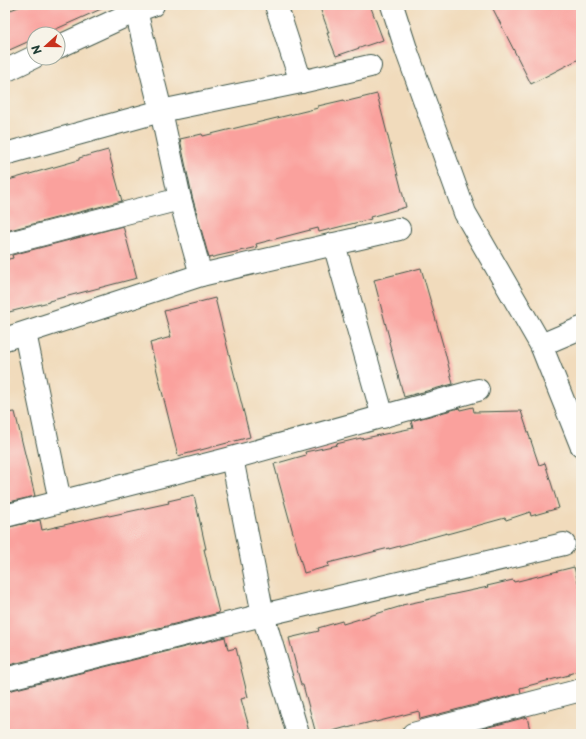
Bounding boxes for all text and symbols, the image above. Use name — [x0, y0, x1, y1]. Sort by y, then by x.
north arrow — [26, 26, 66, 66]
text: N — [27, 42, 46, 57]

